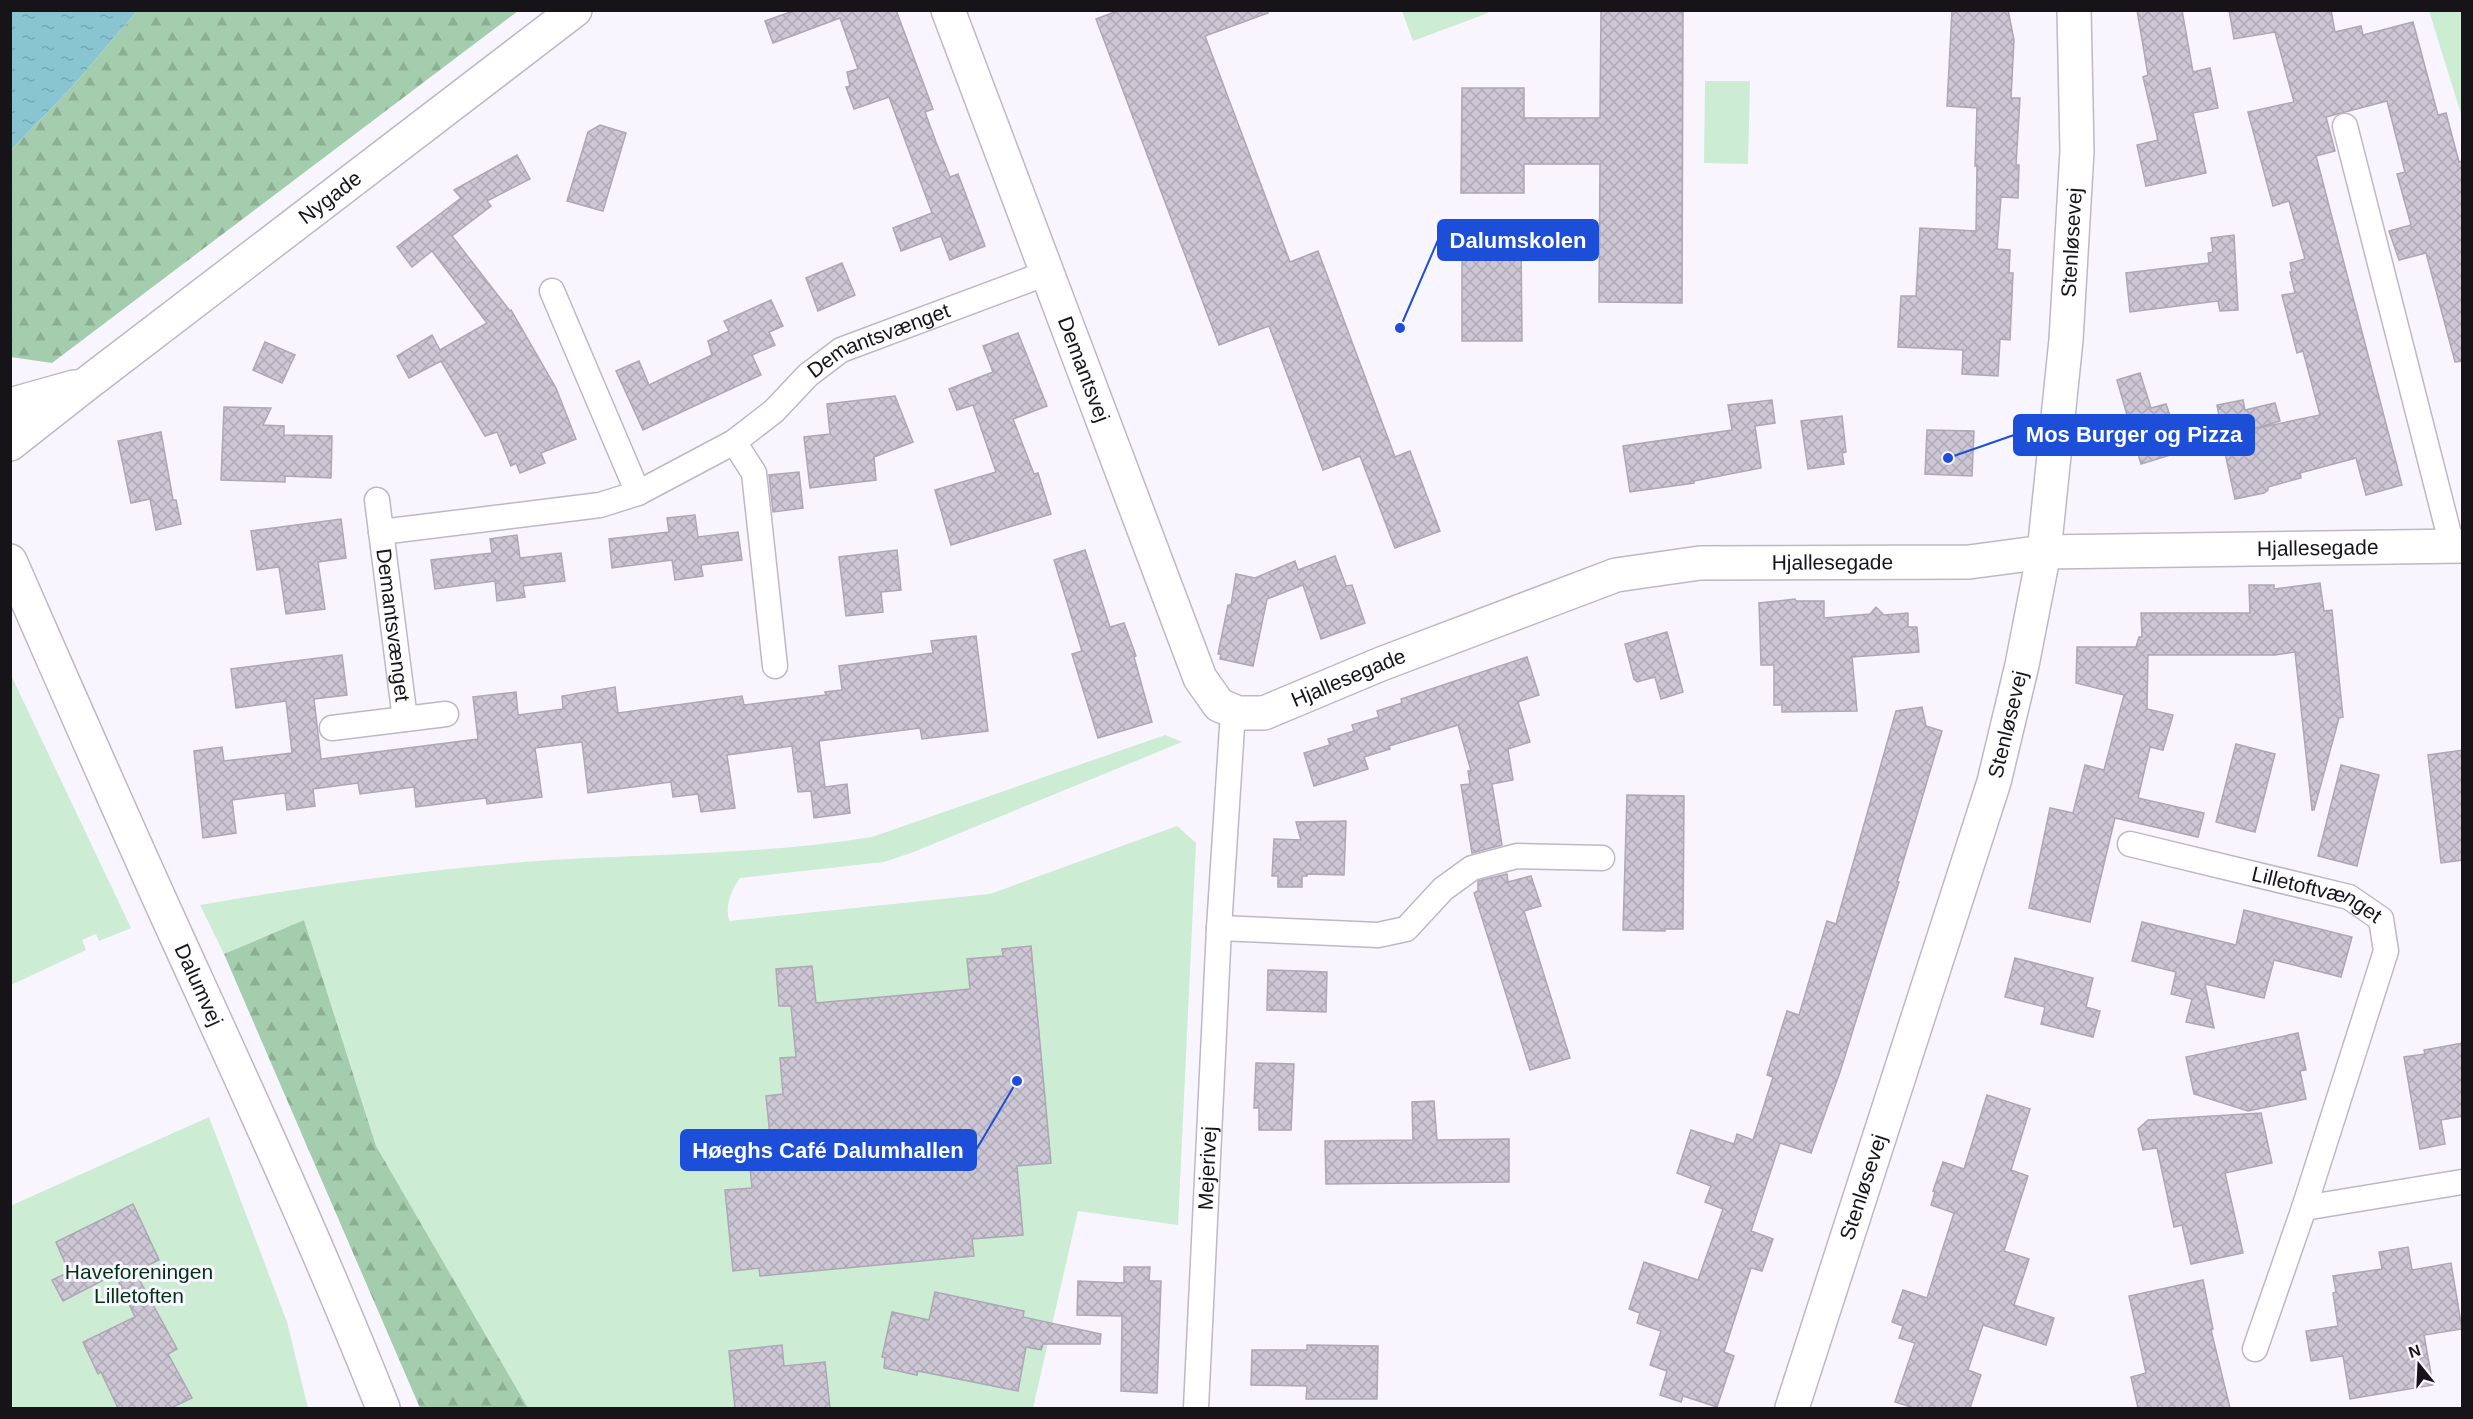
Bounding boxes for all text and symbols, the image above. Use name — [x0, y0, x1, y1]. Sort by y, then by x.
street label: Nygade — [294, 166, 365, 228]
street label: Stenløsevej — [2057, 187, 2086, 298]
callout: Dalumskolen — [1438, 220, 1598, 260]
text: Dalumskolen — [1450, 228, 1586, 253]
street label: Demantsvænget — [803, 298, 953, 382]
street label: Demantsvej — [1054, 313, 1114, 425]
callout: Mos Burger og Pizza — [2014, 415, 2254, 455]
text: Mos Burger og Pizza — [2026, 422, 2243, 447]
street label: Hjallesegade — [2257, 535, 2379, 560]
street label: Demantsvænget — [372, 547, 415, 703]
street label: Hjallesegade — [1772, 550, 1893, 574]
street label: Hjallesegade — [1288, 644, 1409, 711]
street label: Stenløsevej — [1983, 668, 2031, 780]
street label: Lilletoftvænget — [2250, 862, 2386, 927]
street label: Dalumvej — [170, 940, 228, 1029]
street label: Mejerivej — [1193, 1126, 1220, 1211]
callout: Høeghs Café Dalumhallen — [681, 1130, 976, 1170]
street label: Stenløsevej — [1835, 1131, 1891, 1243]
text: Høeghs Café Dalumhallen — [692, 1138, 964, 1163]
park label: Haveforeningen Lilletoften — [65, 1260, 213, 1307]
north arrow — [2389, 1335, 2449, 1395]
text: N — [2406, 1341, 2423, 1361]

